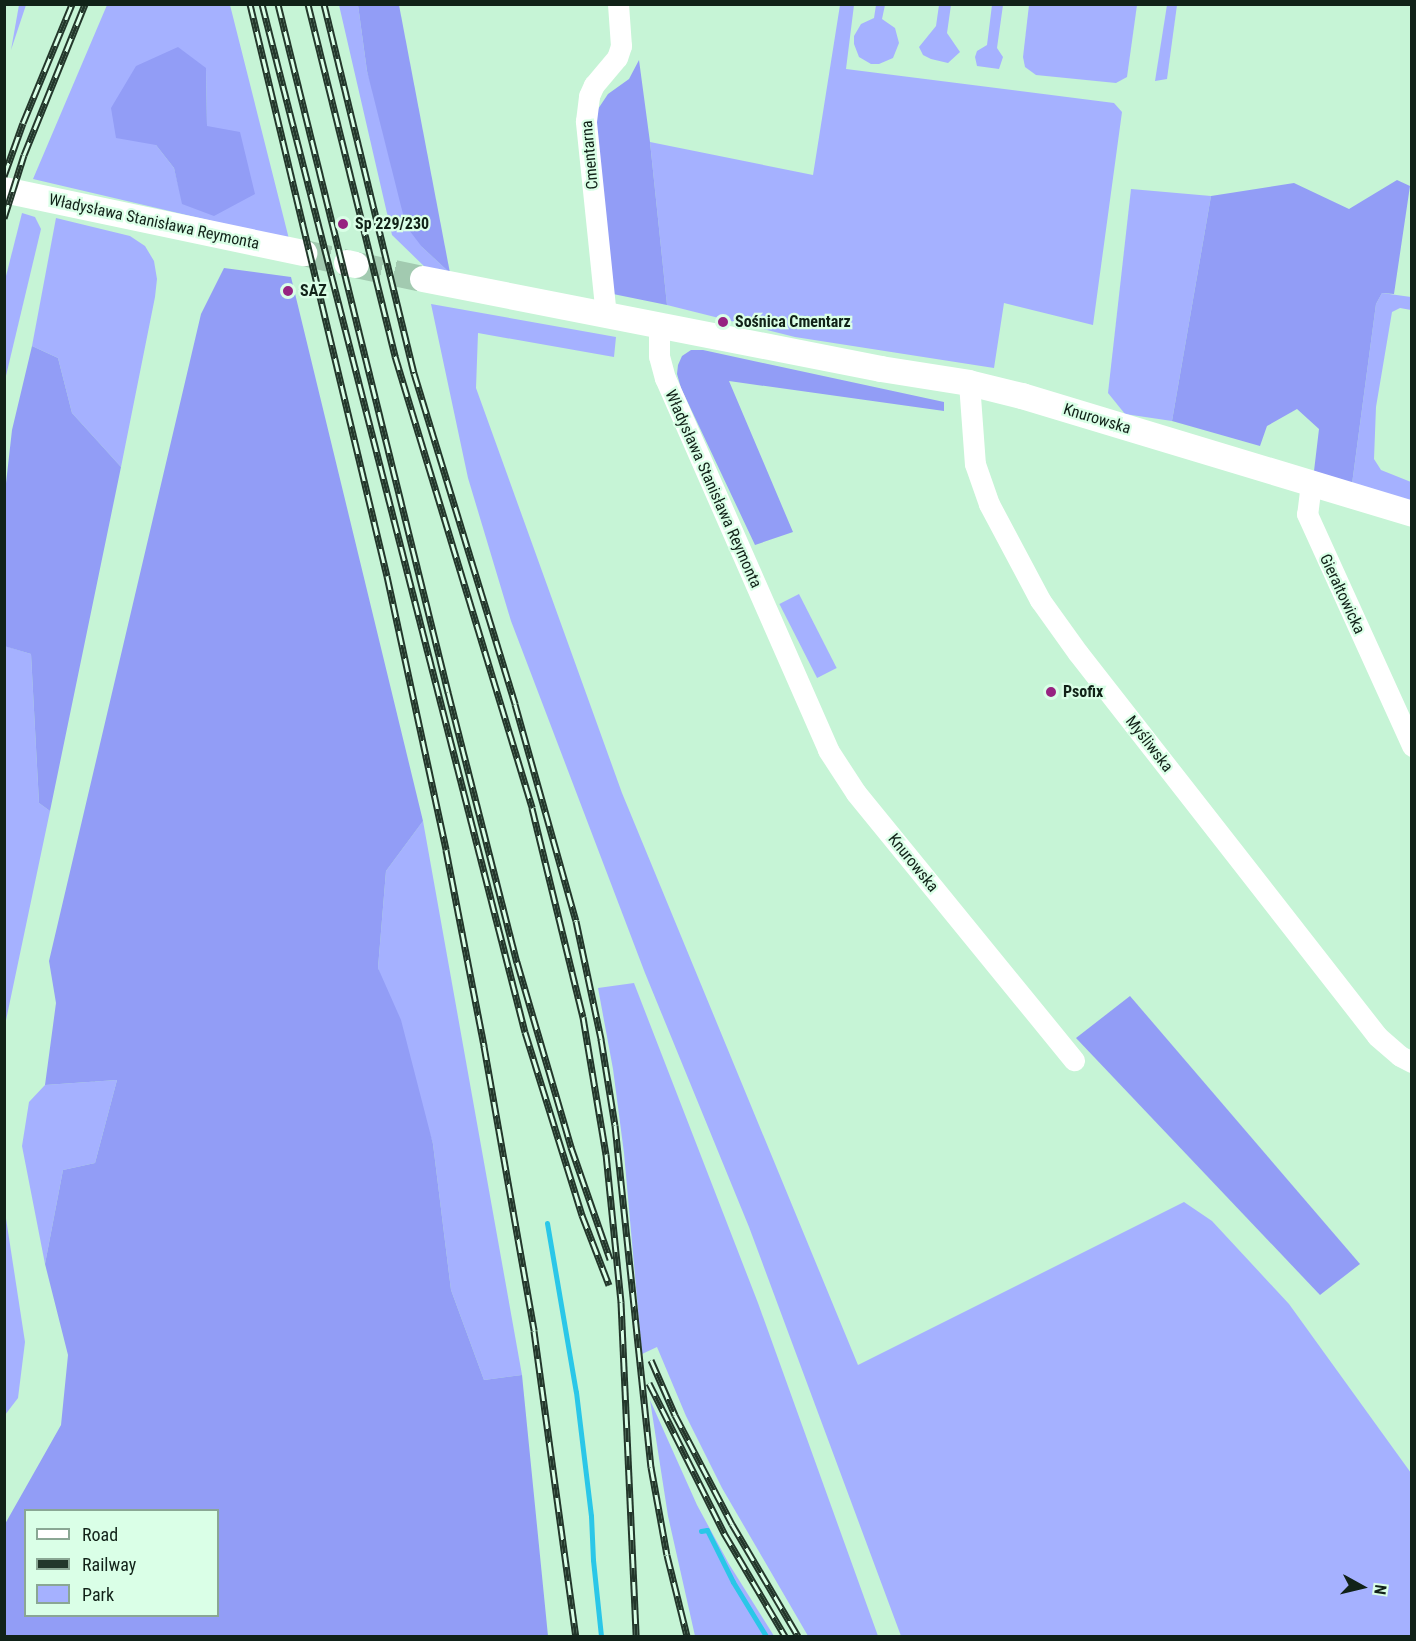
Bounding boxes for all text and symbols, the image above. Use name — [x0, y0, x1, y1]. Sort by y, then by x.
street label: Cmentarna — [577, 120, 603, 190]
street label: Władysława Stanisława Reymonta — [47, 190, 261, 254]
place label: Sp 229/230 — [355, 214, 429, 234]
marker: Sp 229/230 — [336, 217, 350, 231]
place label: SAZ — [300, 281, 327, 301]
marker: SAZ — [281, 284, 295, 298]
place label: Sośnica Cmentarz — [735, 312, 851, 332]
marker: Sośnica Cmentarz — [716, 315, 730, 329]
street label: Władysława Stanisława Reymonta — [661, 387, 765, 591]
street label: Knurowska — [1061, 400, 1133, 438]
street label: Gierałtowicka — [1315, 551, 1369, 637]
place label: Psofix — [1063, 682, 1103, 702]
marker: Psofix — [1044, 685, 1058, 699]
street label: Myśliwska — [1121, 712, 1177, 776]
street label: Knurowska — [884, 830, 942, 896]
legend — [24, 1509, 219, 1617]
text: Road — [82, 1524, 118, 1545]
text: Railway — [82, 1554, 136, 1575]
north arrow — [1332, 1557, 1392, 1617]
text: N — [1370, 1583, 1390, 1596]
text: Park — [82, 1584, 114, 1605]

